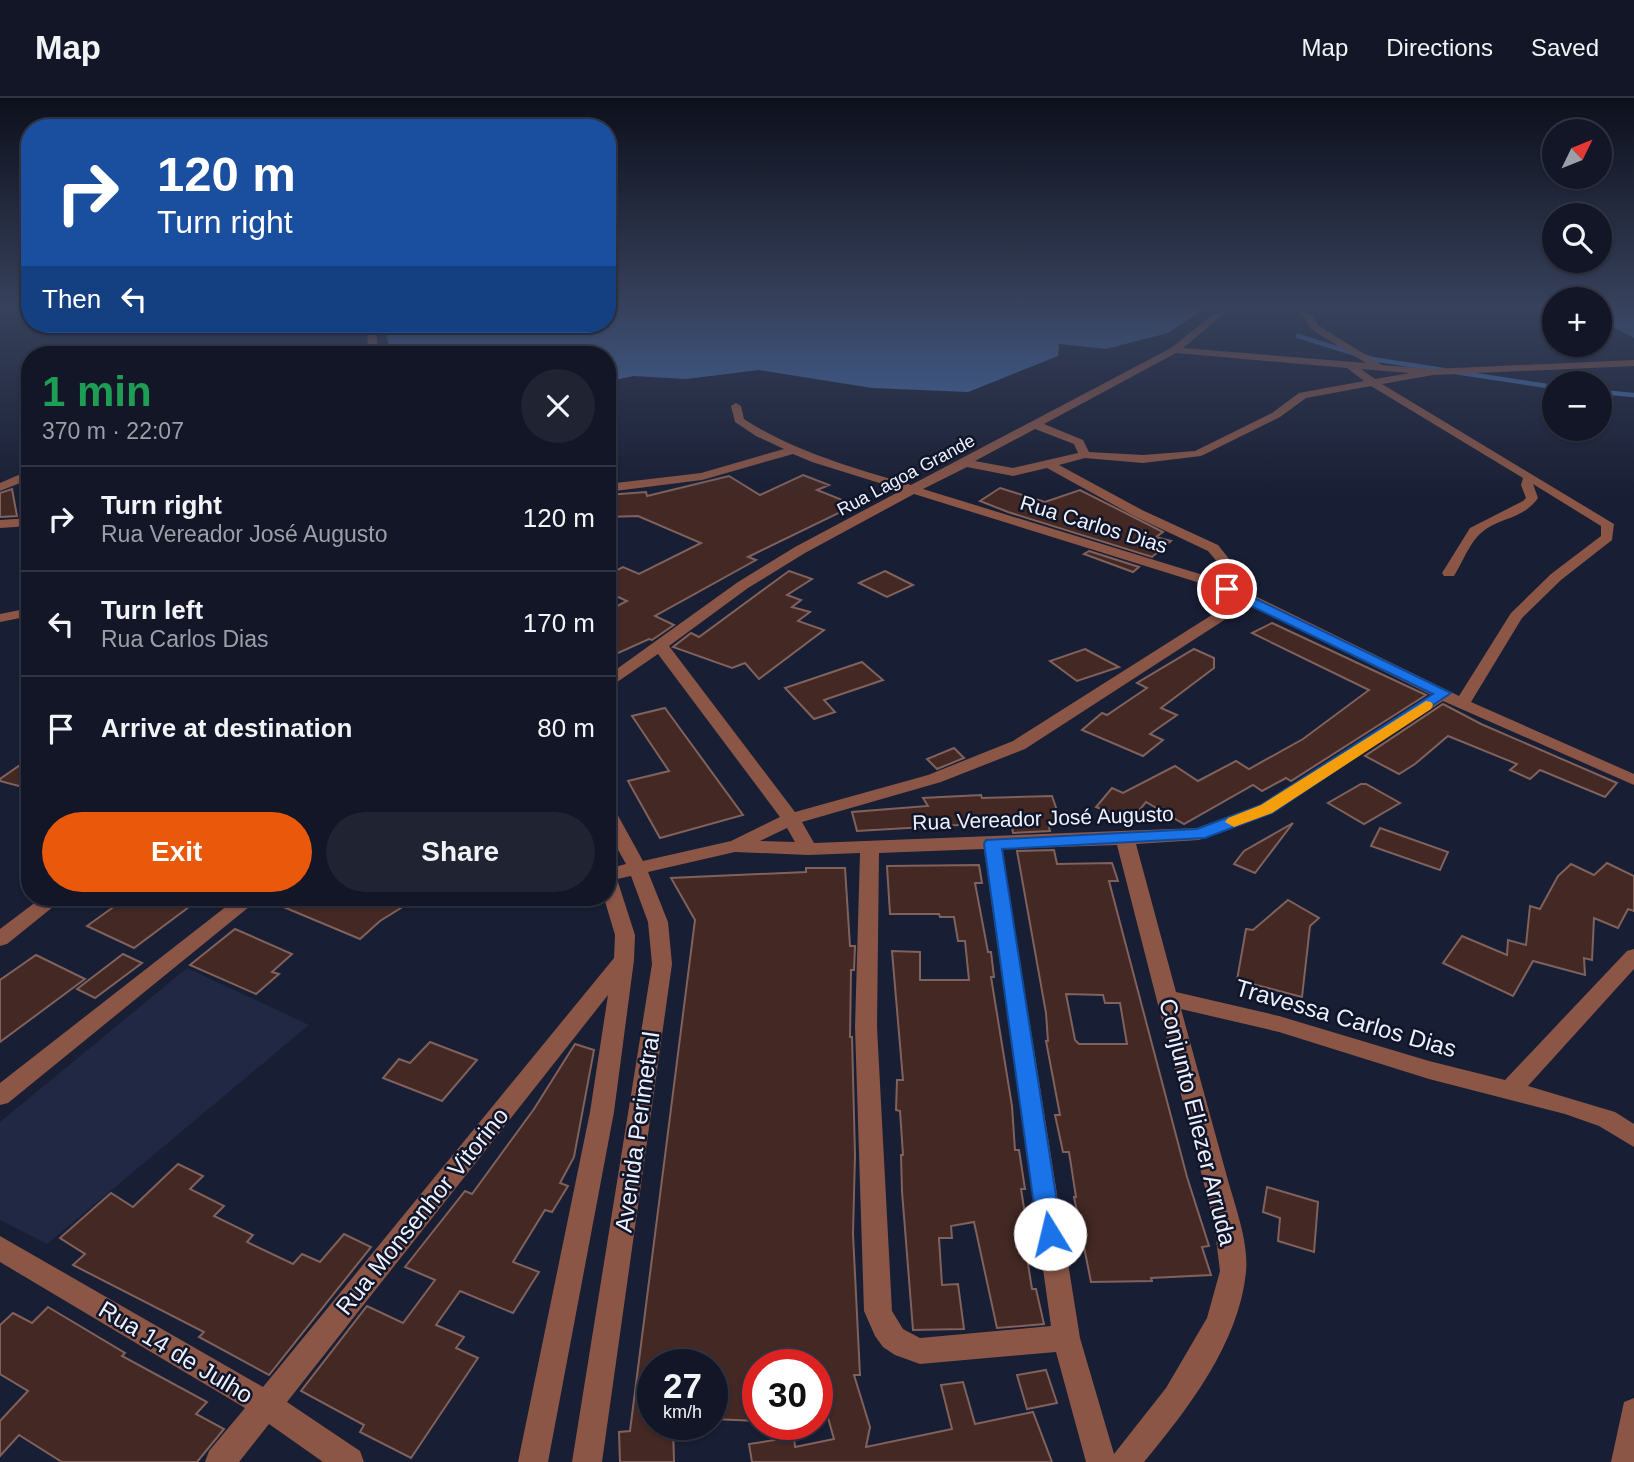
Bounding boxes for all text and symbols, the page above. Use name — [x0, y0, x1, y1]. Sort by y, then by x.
text: Map — [35, 29, 101, 66]
text: Map — [1302, 34, 1348, 61]
text: Directions — [1386, 34, 1493, 61]
text: Saved — [1531, 34, 1599, 61]
north arrow — [1542, 119, 1612, 189]
map controls — [1542, 119, 1612, 441]
icon: right — [42, 147, 133, 238]
text: 120 m — [157, 147, 296, 201]
button: search — [1542, 203, 1612, 273]
text: Turn right — [157, 204, 293, 240]
icon: left — [115, 280, 153, 318]
text: Then — [42, 284, 101, 314]
button: + — [1542, 287, 1612, 357]
text: 1 min — [42, 368, 152, 415]
button: close — [521, 369, 595, 443]
button: − — [1542, 371, 1612, 441]
text: 370 m · 22:07 — [42, 418, 184, 444]
street label: Rua Lagoa Grande — [834, 430, 978, 520]
text: Turn right — [101, 490, 222, 520]
street label: Rua Carlos Dias — [1018, 491, 1170, 557]
icon: right — [42, 500, 80, 538]
text: 120 m — [523, 503, 595, 533]
text: Rua Vereador José Augusto — [101, 521, 387, 547]
pin — [1197, 559, 1257, 619]
icon: arrive — [1208, 570, 1246, 608]
text: Turn left — [101, 595, 203, 625]
icon: left — [42, 605, 80, 643]
text: 170 m — [523, 608, 595, 638]
text: Rua Carlos Dias — [101, 626, 268, 652]
icon: arrive — [42, 710, 80, 748]
text: Arrive at destination — [101, 713, 352, 743]
text: 80 m — [537, 713, 595, 743]
street label: Rua Vereador José Augusto — [912, 802, 1174, 834]
button: Exit — [42, 812, 312, 892]
button: Share — [326, 812, 595, 892]
street label: Travessa Carlos Dias — [1232, 974, 1460, 1062]
street label: Conjunto Eliezer Arruda — [1154, 996, 1242, 1249]
street label: Avenida Perimetral — [610, 1030, 664, 1234]
street label: Rua Monsenhor Vitorino — [330, 1102, 514, 1320]
position arrow — [1013, 1197, 1087, 1271]
street label: Rua 14 de Julho — [94, 1295, 258, 1409]
speed limit sign: 30 — [742, 1349, 833, 1440]
text: 27 — [663, 1366, 702, 1405]
text: km/h — [663, 1402, 702, 1422]

